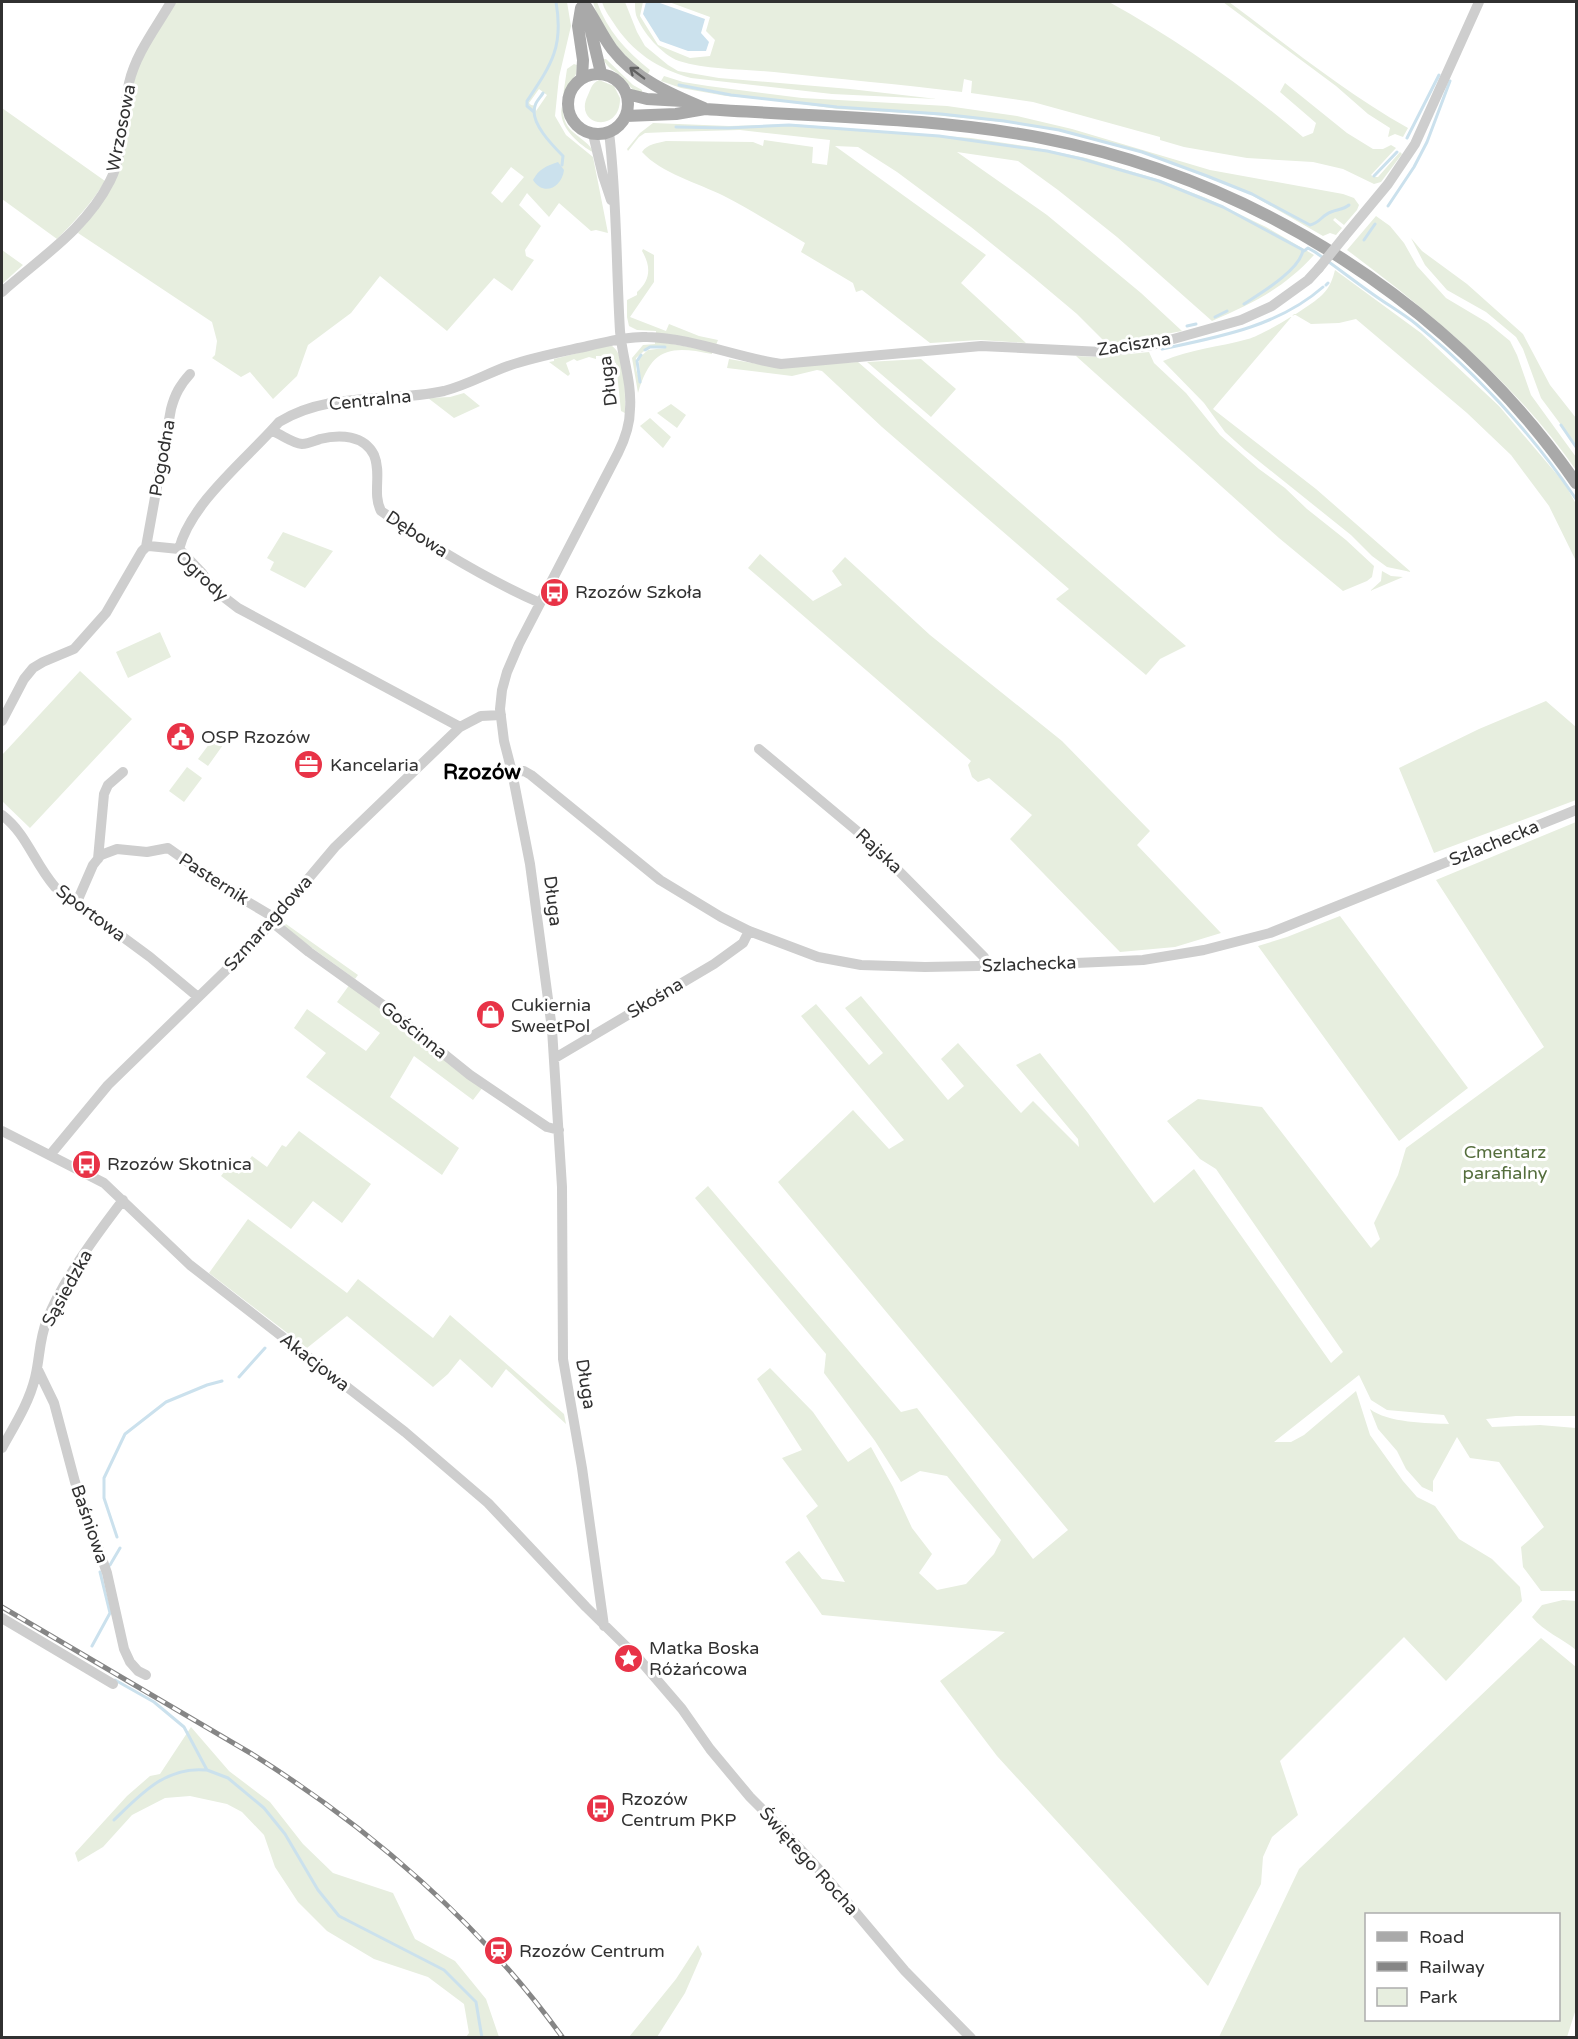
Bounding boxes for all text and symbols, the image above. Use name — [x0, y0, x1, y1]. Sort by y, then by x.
one-way arrow — [629, 66, 645, 79]
street label: Wrzosowa — [102, 82, 140, 174]
street label: Zaciszna — [1096, 327, 1172, 361]
street label: Długa — [594, 355, 622, 407]
street label: Centralna — [328, 385, 412, 415]
street label: Pogodna — [144, 418, 180, 498]
street label: Dębowa — [382, 506, 452, 562]
street label: Ogrody — [171, 546, 233, 606]
bus stop icon: Rzozów Szkoła — [538, 576, 570, 608]
place label: Rzozów Szkoła — [575, 581, 702, 603]
public building icon: OSP Rzozów — [164, 721, 196, 753]
place label: OSP Rzozów — [201, 726, 310, 748]
office icon: Kancelaria — [293, 749, 325, 781]
place label: Kancelaria — [330, 754, 419, 776]
district label: Rzozów — [443, 760, 521, 785]
street label: Szlachecka — [1446, 815, 1542, 871]
street label: Rajska — [851, 824, 907, 878]
street label: Pasternik — [175, 848, 253, 910]
street label: Szmaragdowa — [219, 870, 317, 976]
street label: Długa — [539, 875, 567, 927]
street label: Sportowa — [52, 880, 130, 946]
street label: Szlachecka — [981, 951, 1077, 977]
street label: Skośna — [623, 973, 687, 1023]
place label: Cukiernia SweetPol — [511, 994, 591, 1037]
street label: Gościnna — [376, 996, 452, 1064]
shop icon: Cukiernia SweetPol — [474, 999, 506, 1031]
park label: Cmentarz parafialny — [1463, 1141, 1548, 1184]
bus stop icon: Rzozów Skotnica — [70, 1148, 102, 1180]
place label: Rzozów Skotnica — [107, 1153, 252, 1175]
street label: Sąsiedzka — [37, 1246, 97, 1330]
street label: Akacjowa — [276, 1328, 354, 1396]
street label: Długa — [571, 1357, 601, 1411]
street label: Baśniowa — [66, 1482, 114, 1566]
place label: Matka Boska Różańcowa — [649, 1637, 759, 1680]
place icon: Matka Boska Różańcowa — [612, 1642, 644, 1674]
place label: Rzozów Centrum PKP — [621, 1788, 736, 1831]
bus stop icon: Rzozów Centrum PKP — [584, 1793, 616, 1825]
street label: Świętego Rocha — [755, 1802, 863, 1920]
legend — [1365, 1913, 1560, 2021]
text: Road — [1419, 1926, 1464, 1948]
station icon: Rzozów Centrum — [482, 1935, 514, 1967]
place label: Rzozów Centrum — [519, 1940, 665, 1962]
text: Railway — [1419, 1956, 1485, 1978]
text: Park — [1419, 1986, 1458, 2008]

